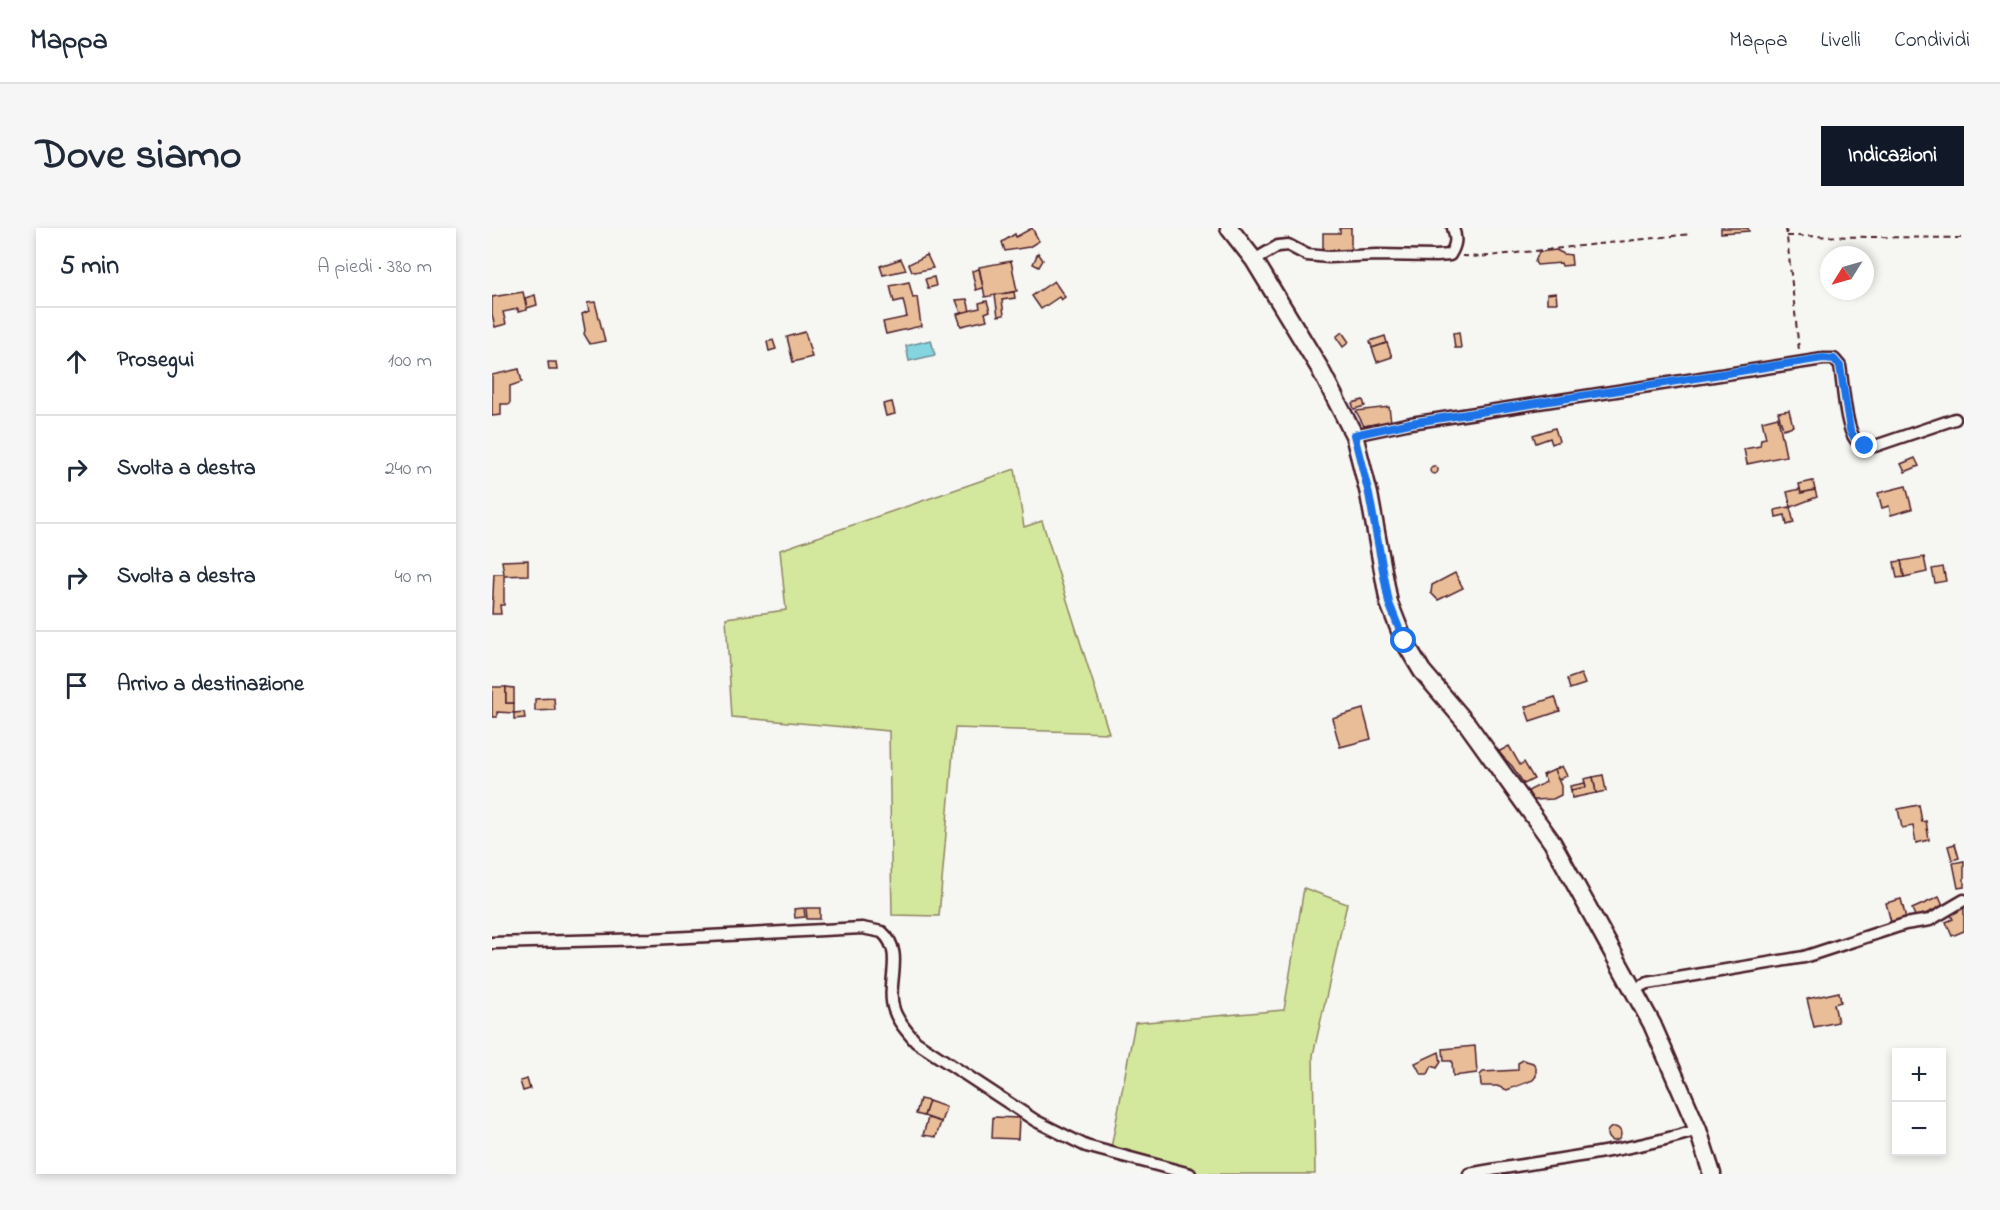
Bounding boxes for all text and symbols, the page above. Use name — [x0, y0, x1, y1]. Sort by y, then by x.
text: Mappa — [30, 21, 108, 62]
text: Mappa — [1729, 26, 1788, 56]
text: Livelli — [1821, 26, 1861, 56]
text: Condividi — [1894, 26, 1970, 56]
text: Dove siamo — [36, 126, 242, 187]
button: Indicazioni — [1821, 126, 1964, 186]
north arrow — [1820, 246, 1874, 300]
text: 5 min — [60, 248, 119, 286]
text: A piedi · 380 m — [317, 253, 432, 282]
icon: ahead — [60, 345, 93, 378]
text: Prosegui — [117, 345, 194, 377]
text: 100 m — [388, 347, 432, 376]
route end — [1851, 432, 1877, 458]
icon: right — [60, 453, 93, 486]
text: Svolta a destra — [117, 453, 256, 485]
text: 240 m — [385, 455, 432, 484]
icon: right — [60, 561, 93, 594]
text: Svolta a destra — [117, 561, 256, 593]
text: 40 m — [395, 563, 432, 592]
route start — [1390, 627, 1416, 653]
icon: arrive — [60, 669, 93, 702]
text: Arrivo a destinazione — [117, 669, 304, 701]
map controls — [1892, 1048, 1946, 1156]
button: + — [1892, 1048, 1946, 1102]
button: − — [1892, 1102, 1946, 1156]

